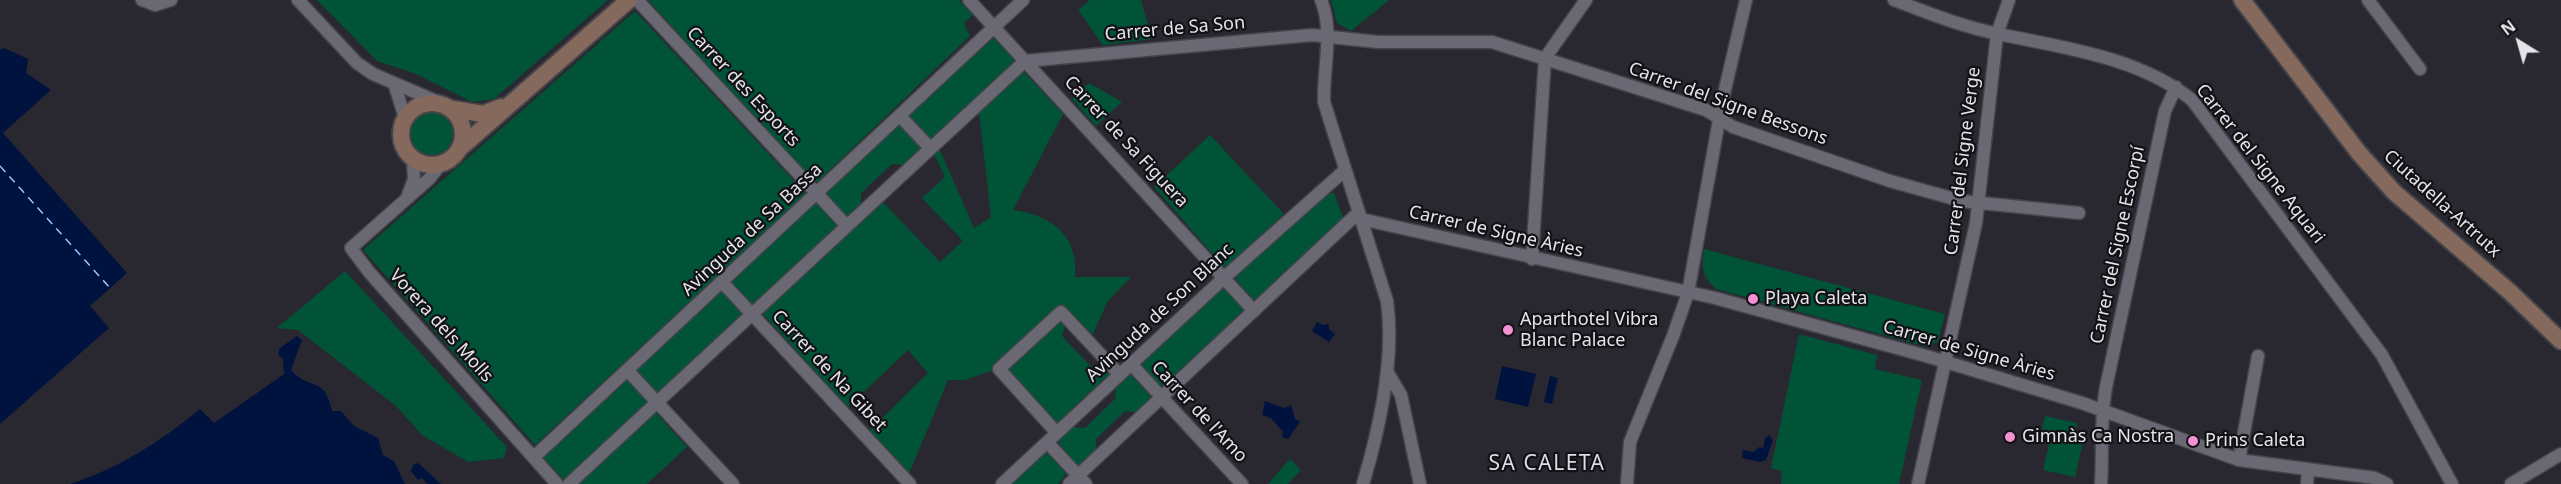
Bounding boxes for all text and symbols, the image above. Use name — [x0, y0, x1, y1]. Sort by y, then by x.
street label: Carrer de Sa Son — [1104, 12, 1246, 46]
north arrow — [2489, 12, 2549, 72]
text: N — [2496, 15, 2520, 40]
street label: Carrer des Esports — [682, 23, 804, 151]
street label: Carrer del Signe Bessons — [1626, 58, 1830, 150]
street label: Carrer del Signe Verge — [1941, 66, 1985, 256]
street label: Carrer de Sa Figuera — [1059, 72, 1193, 212]
street label: Carrer del Signe Aquari — [2191, 80, 2329, 248]
street label: Carrer del Signe Escorpí — [2086, 144, 2150, 346]
street label: Ciutadella-Artrutx — [2379, 146, 2505, 262]
street label: Avinguda de Sa Bassa — [677, 159, 827, 301]
street label: Carrer de Signe Àries — [1407, 201, 1585, 263]
street label: Avinguda de Son Blanc — [1082, 239, 1238, 387]
street label: Vorera dels Molls — [385, 265, 497, 387]
place label: Playa Caleta — [1765, 288, 1867, 310]
marker: Playa Caleta — [1746, 292, 1760, 306]
street label: Carrer de Na Gibet — [767, 306, 891, 436]
place label: Aparthotel Vibra Blanc Palace — [1520, 309, 1658, 352]
street label: Carrer de Signe Àries — [1880, 316, 2058, 386]
marker: Aparthotel Vibra Blanc Palace — [1501, 323, 1515, 337]
street label: Carrer de l'Amo — [1146, 357, 1252, 467]
place label: Gimnàs Ca Nostra — [2022, 426, 2174, 448]
marker: Gimnàs Ca Nostra — [2003, 430, 2017, 444]
place label: Prins Caleta — [2205, 430, 2305, 452]
marker: Prins Caleta — [2186, 434, 2200, 448]
district label: SA CALETA — [1489, 451, 1605, 477]

